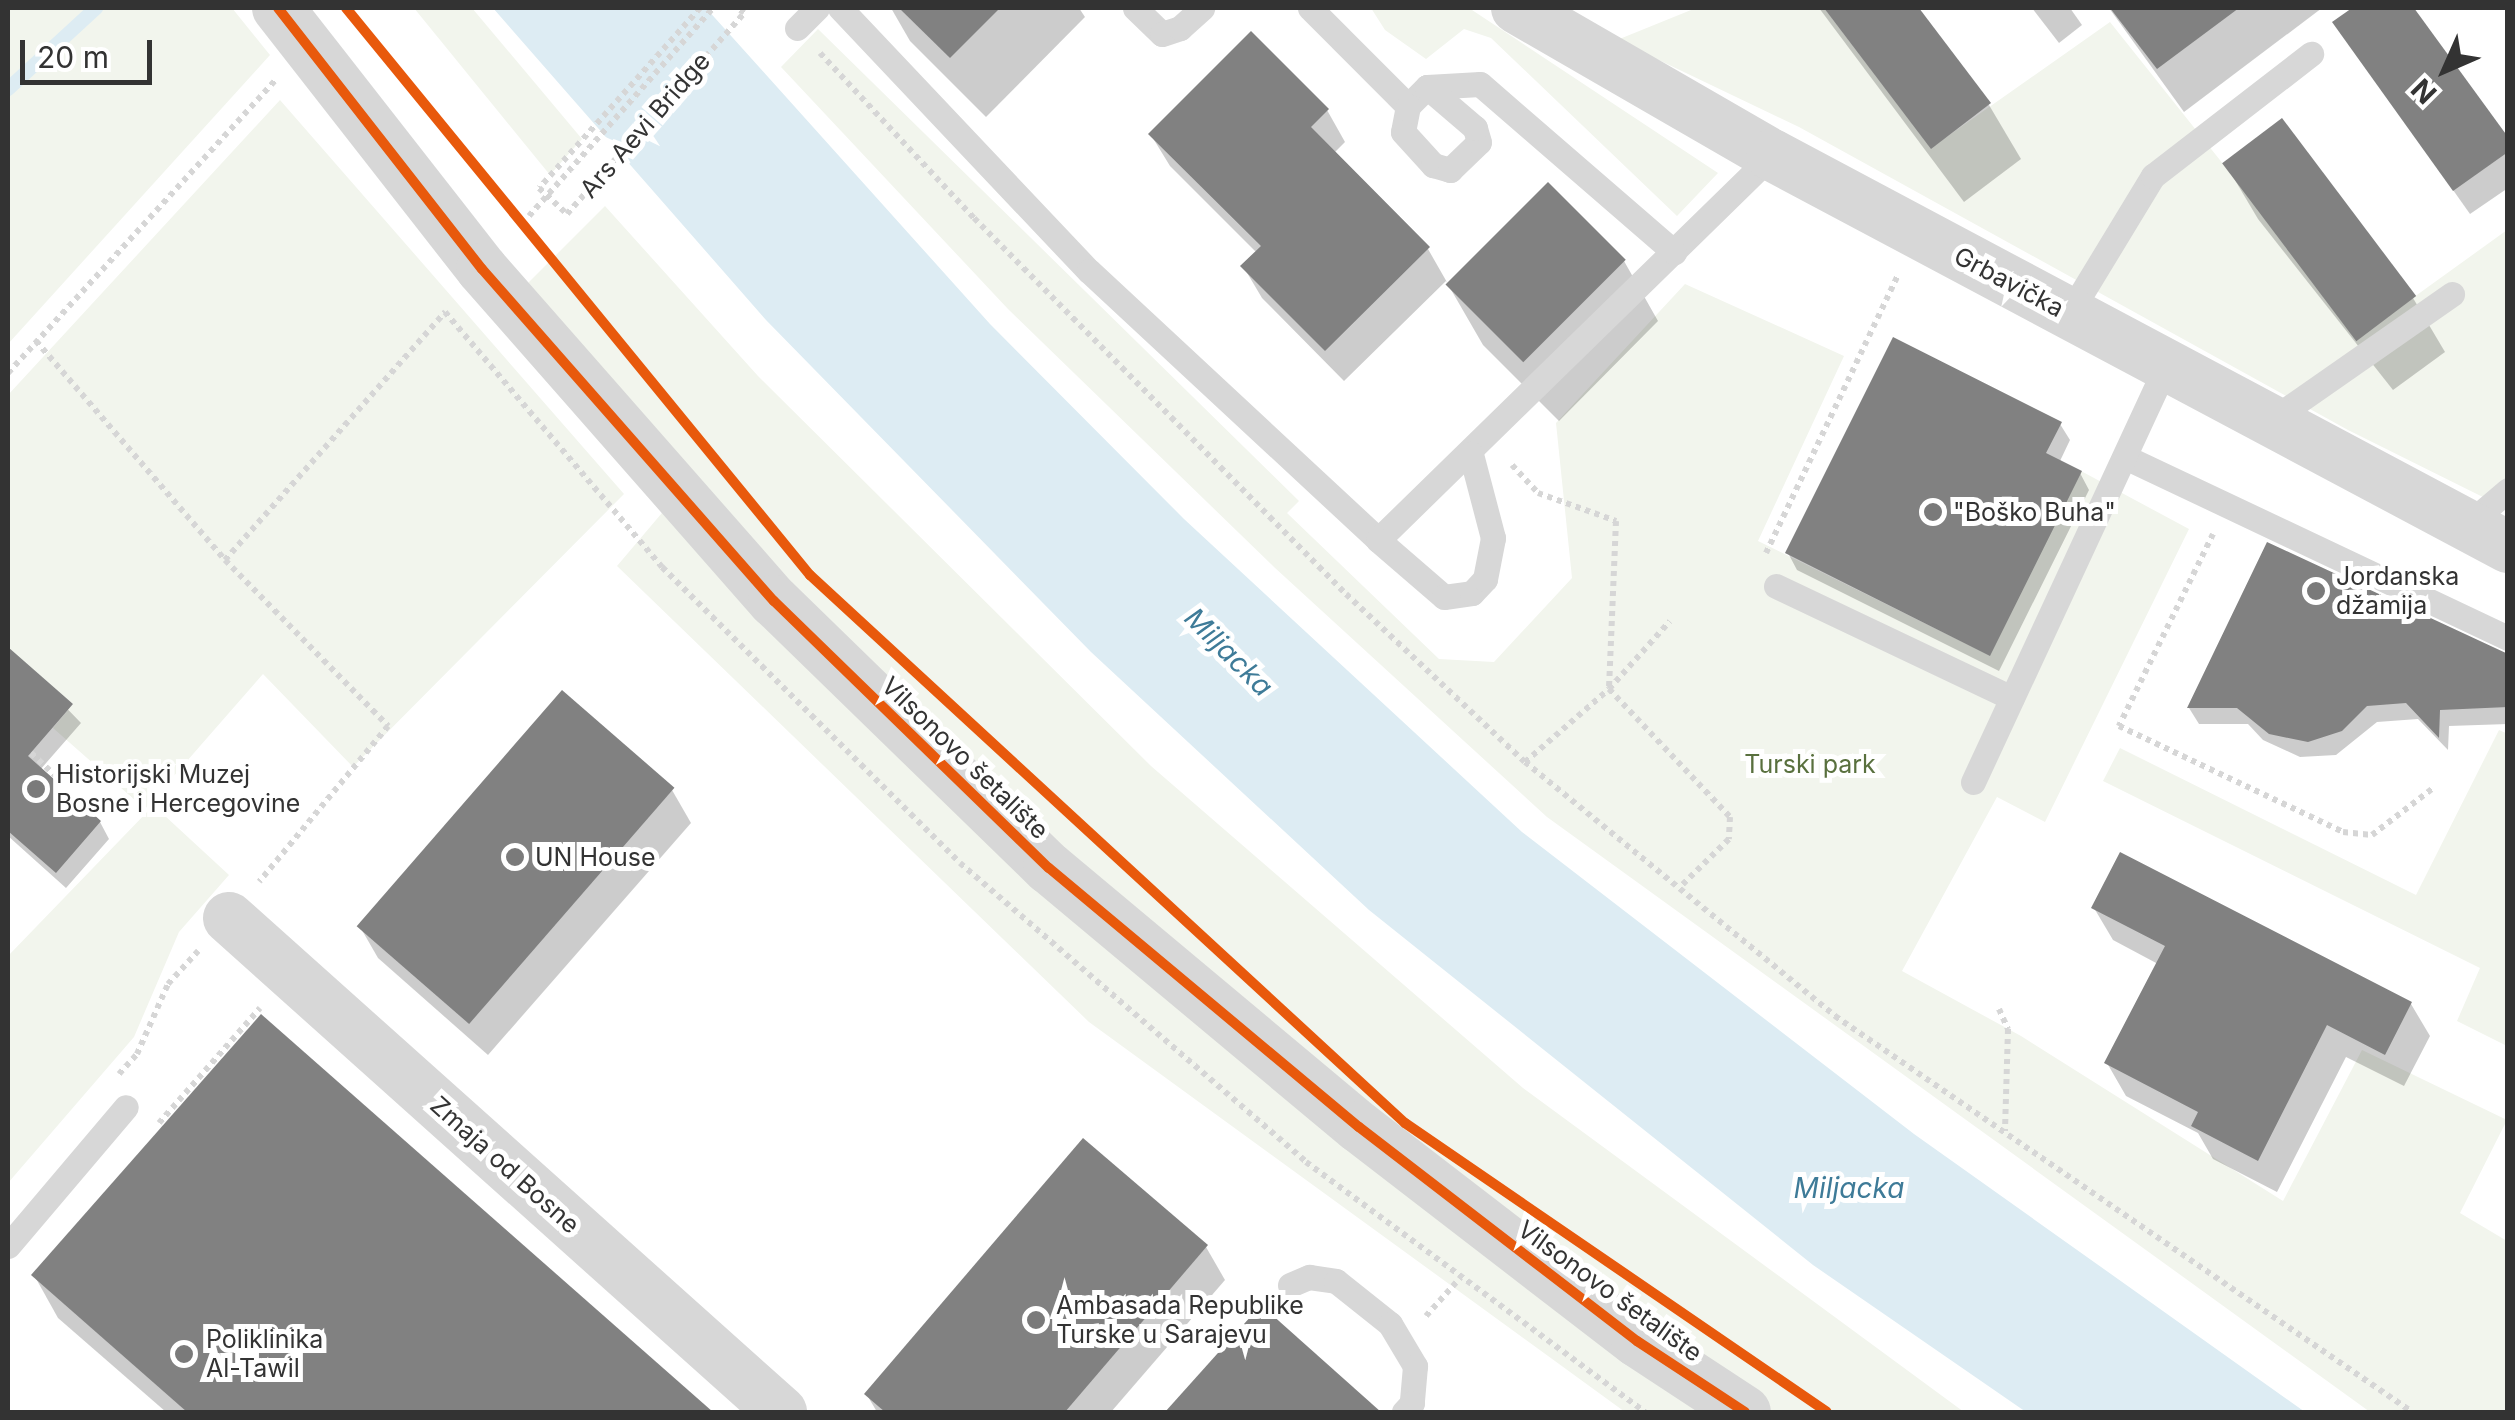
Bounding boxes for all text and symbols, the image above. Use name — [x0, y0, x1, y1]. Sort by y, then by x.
scale bar — [25, 20, 158, 82]
north arrow — [2395, 20, 2495, 120]
text: 20 m — [37, 39, 109, 75]
street label: Ars Aevi Bridge — [574, 46, 716, 204]
text: N — [2404, 72, 2443, 111]
street label: Grbavička — [1949, 241, 2069, 323]
place label: "Boško Buha" — [1953, 497, 2116, 527]
marker: "Boško Buha" — [1922, 501, 1944, 523]
place label: Jordanska džamija — [2336, 562, 2459, 621]
marker: Jordanska džamija — [2305, 580, 2327, 602]
water label: Miljacka — [1178, 601, 1280, 703]
street label: Vilsonovo šetalište — [875, 671, 1055, 845]
park label: Turski park — [1744, 749, 1876, 779]
place label: Historijski Muzej Bosne i Hercegovine — [56, 760, 300, 819]
marker: Historijski Muzej Bosne i Hercegovine — [25, 778, 47, 800]
place label: UN House — [535, 842, 656, 872]
marker: UN House — [504, 846, 526, 868]
street label: Zmaja od Bosne — [424, 1090, 586, 1240]
water label: Miljacka — [1794, 1171, 1904, 1205]
street label: Vilsonovo šetalište — [1512, 1214, 1708, 1368]
place label: Ambasada Republike Turske u Sarajevu — [1056, 1291, 1304, 1350]
marker: Ambasada Republike Turske u Sarajevu — [1025, 1309, 1047, 1331]
place label: Poliklinika Al-Tawil — [206, 1325, 323, 1384]
marker: Poliklinika Al-Tawil — [171, 1341, 197, 1367]

